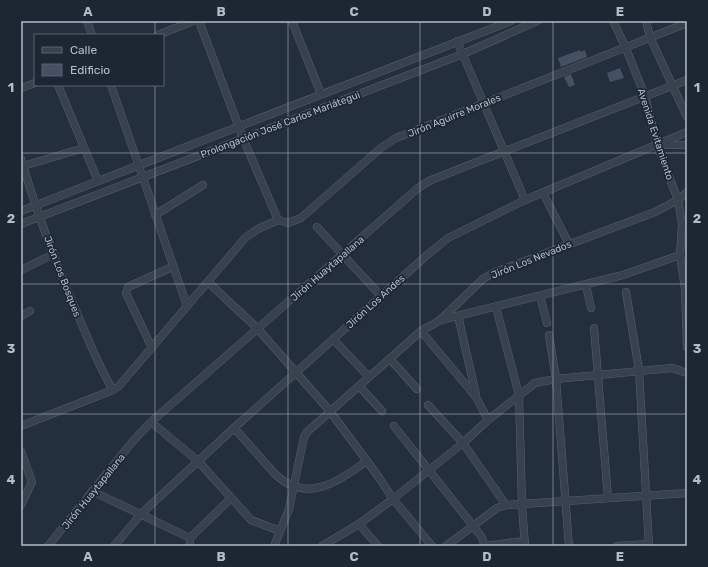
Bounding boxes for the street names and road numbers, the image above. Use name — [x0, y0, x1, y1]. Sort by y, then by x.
street label: Avenida Evitamiento — [635, 87, 676, 182]
street label: Prolongación José Carlos Mariátegui — [199, 89, 362, 161]
street label: Jirón Aguirre Morales — [406, 92, 503, 140]
street label: Jirón Huaytapallana — [288, 233, 367, 304]
street label: Jirón Los Bosques — [41, 234, 83, 319]
street label: Jirón Los Nevados — [489, 238, 573, 282]
street label: Jirón Los Andes — [344, 272, 407, 331]
street label: Jirón Huaytapallana — [60, 451, 128, 532]

